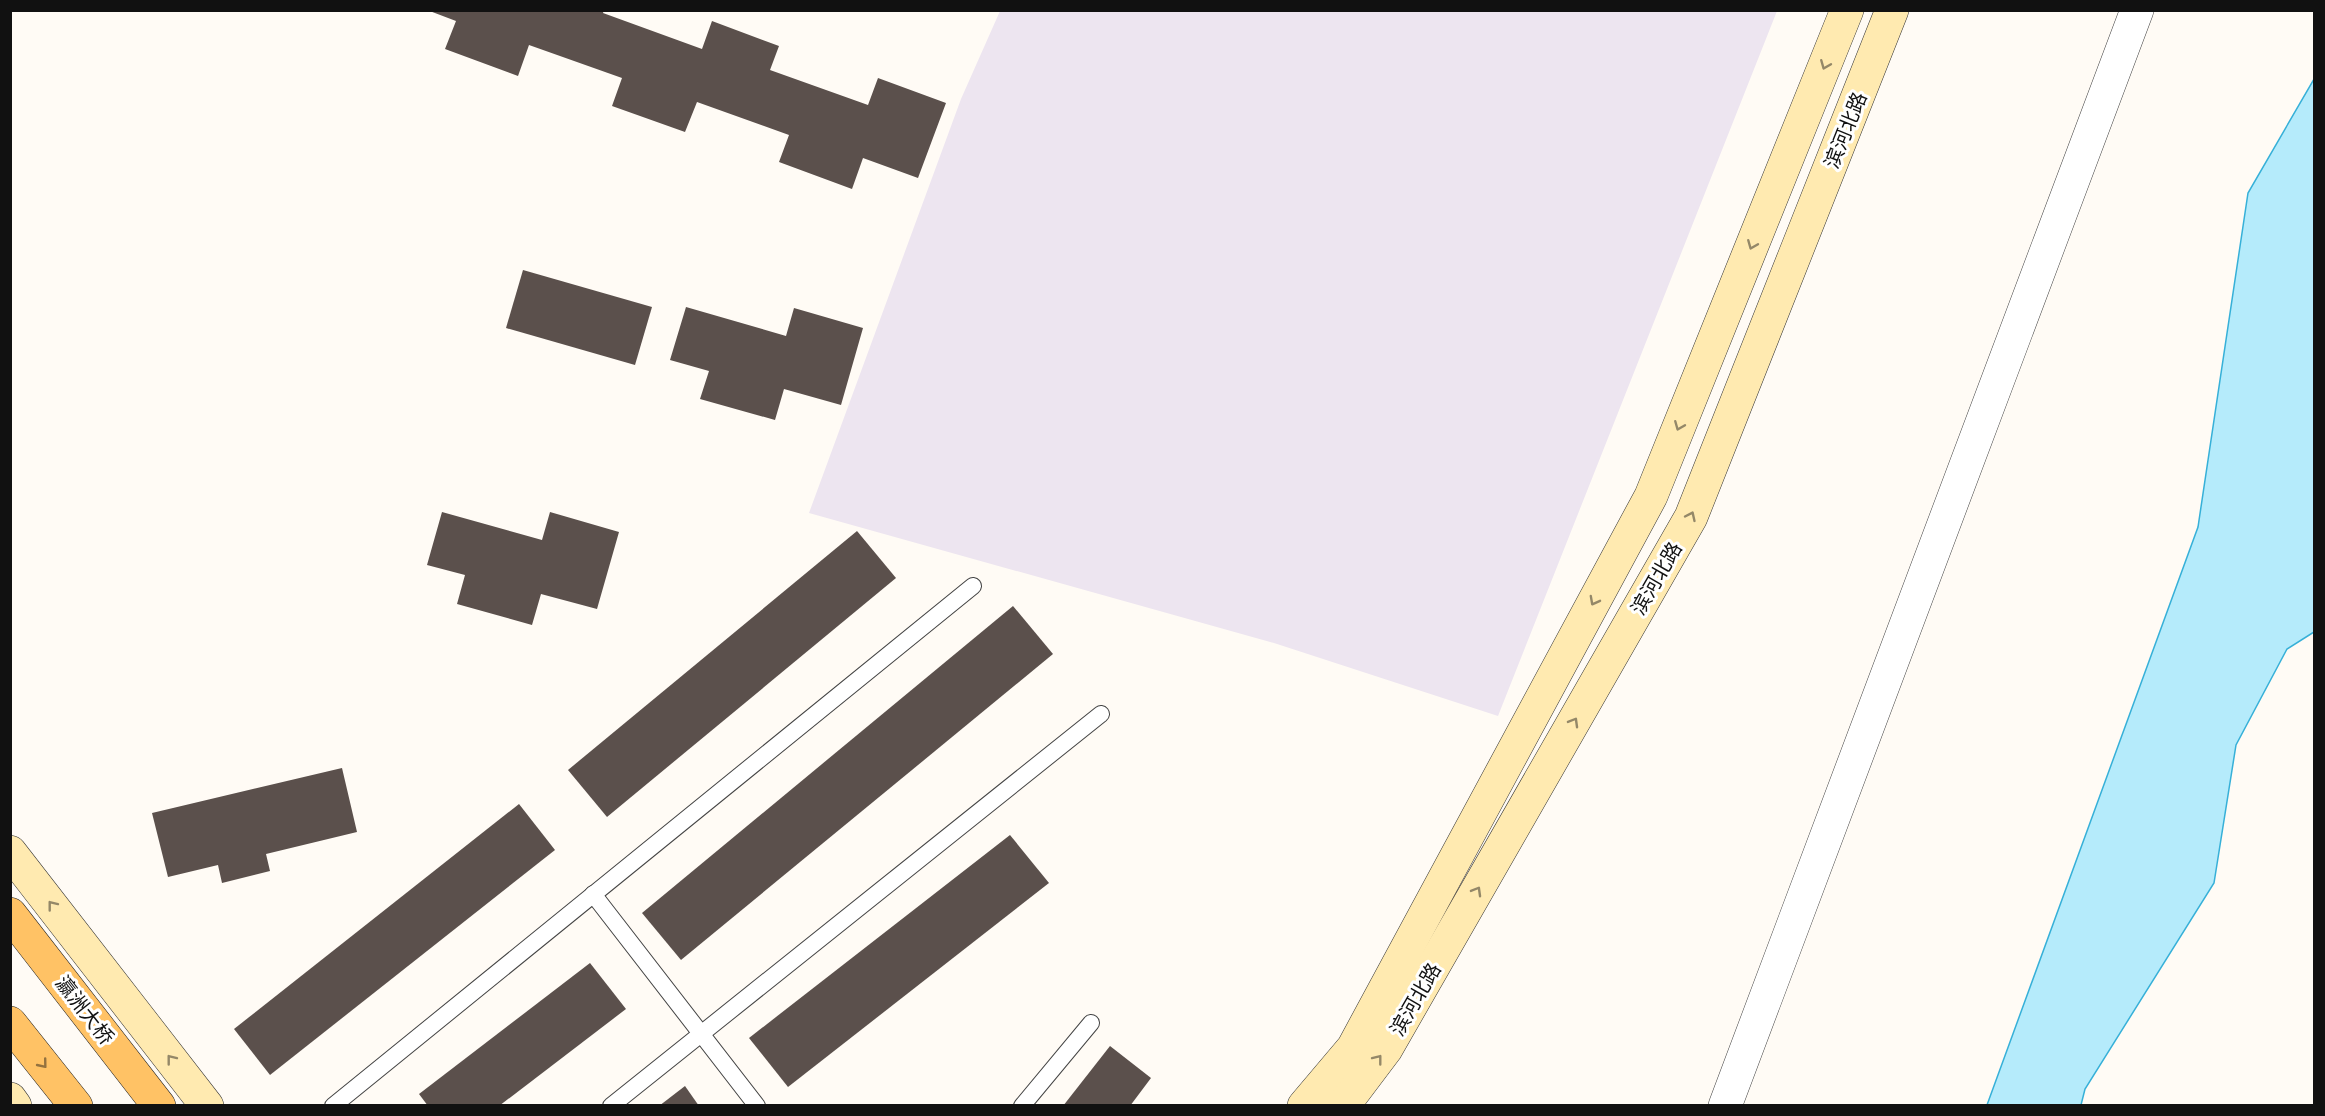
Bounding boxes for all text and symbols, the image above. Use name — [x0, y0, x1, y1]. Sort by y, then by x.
one-way arrow — [1820, 59, 1833, 69]
street label: 滨河北路 — [1817, 88, 1873, 172]
one-way arrow — [1747, 239, 1759, 250]
one-way arrow — [1674, 420, 1686, 431]
one-way arrow — [1683, 511, 1695, 522]
street label: 滨河北路 — [1624, 537, 1688, 619]
one-way arrow — [1590, 595, 1601, 606]
one-way arrow — [1566, 718, 1578, 728]
one-way arrow — [1470, 887, 1481, 897]
one-way arrow — [48, 901, 59, 912]
street label: 滨河北路 — [1383, 958, 1447, 1040]
street label: 瀛洲大桥 — [50, 970, 120, 1050]
one-way arrow — [168, 1055, 179, 1066]
one-way arrow — [1371, 1055, 1382, 1066]
one-way arrow — [36, 1058, 47, 1069]

